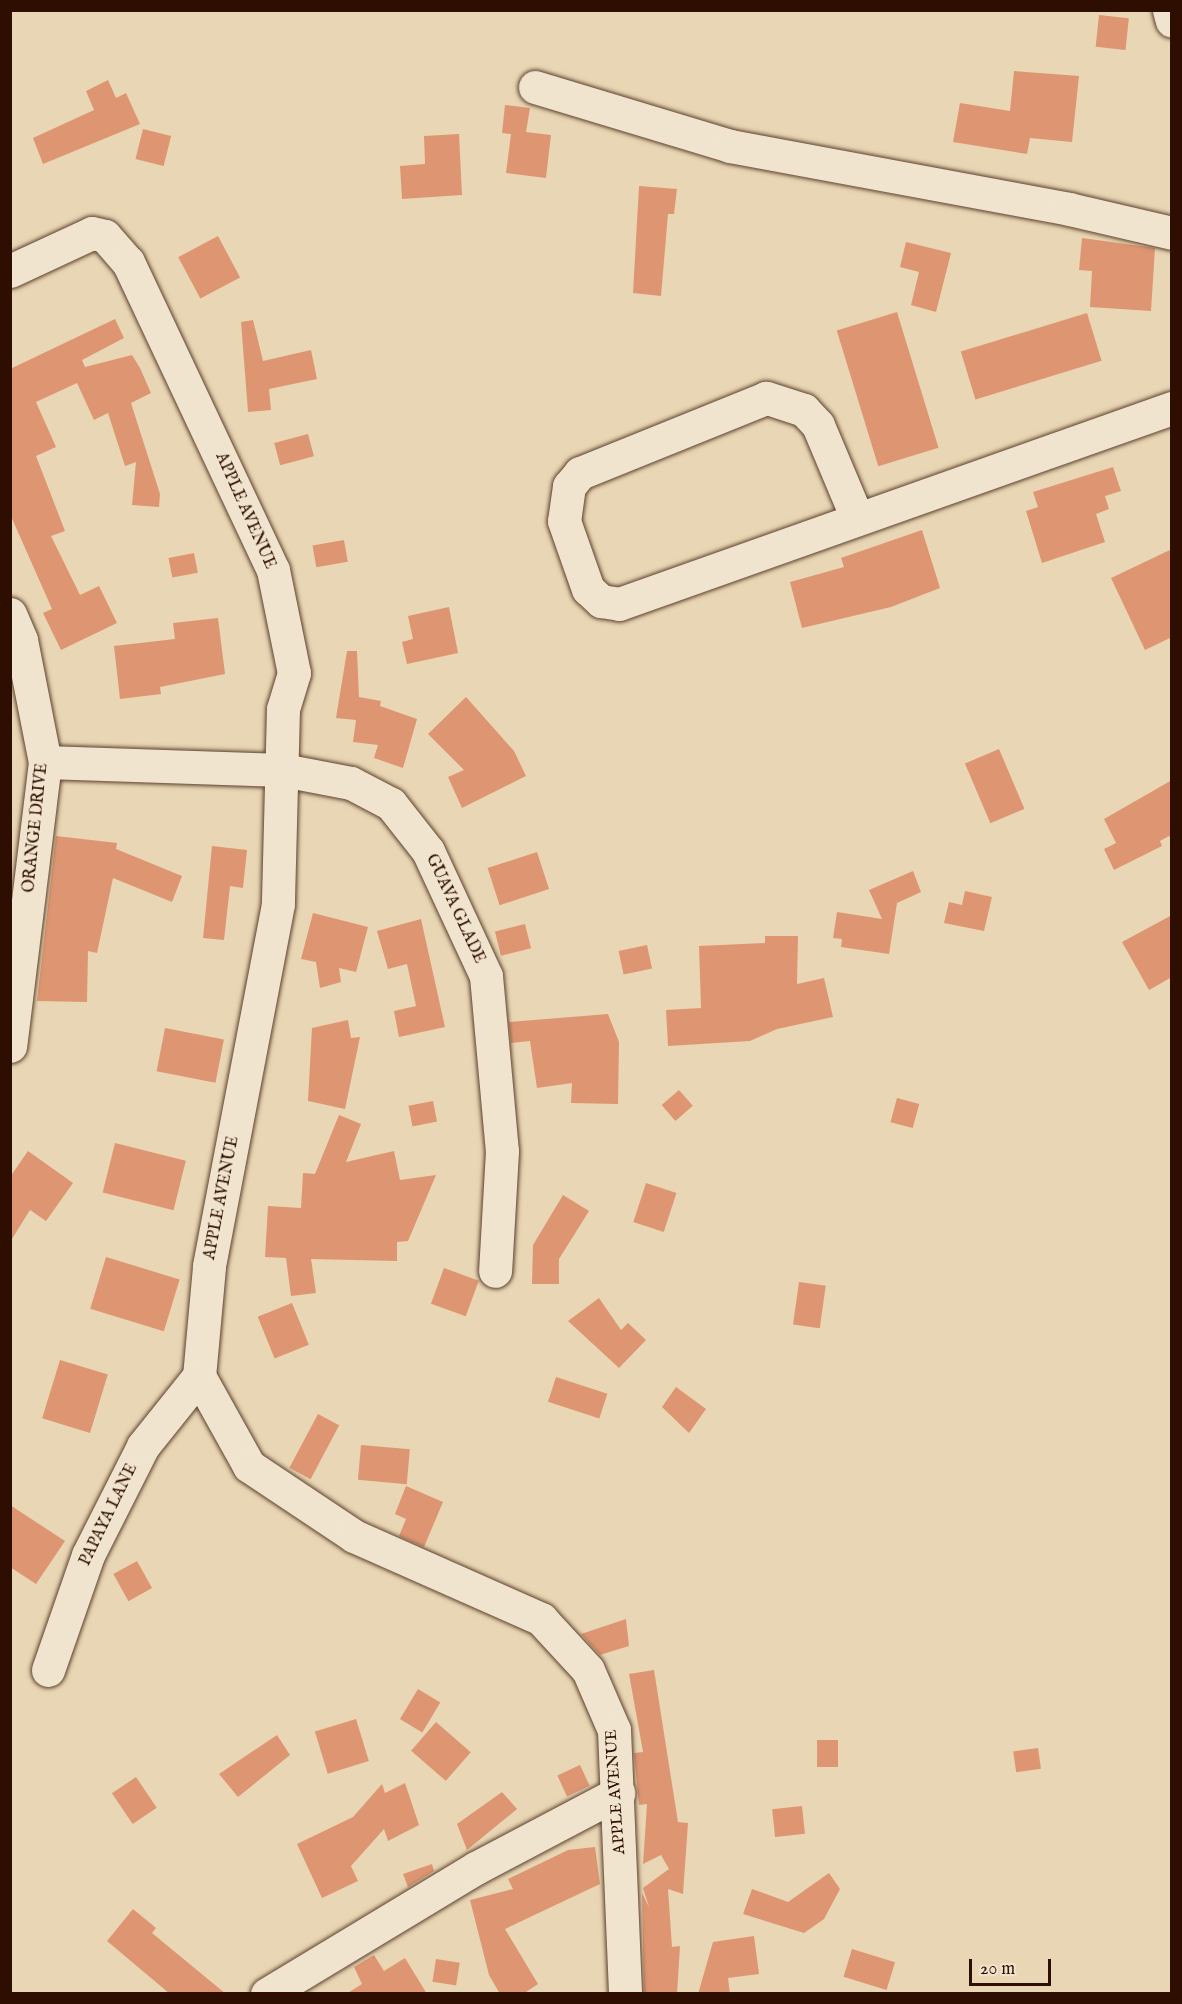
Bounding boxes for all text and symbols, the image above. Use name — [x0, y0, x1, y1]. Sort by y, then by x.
street label: APPLE AVENUE — [211, 450, 279, 572]
street label: ORANGE DRIVE — [20, 762, 52, 894]
street label: GUAVA GLADE — [421, 851, 489, 967]
street label: APPLE AVENUE — [201, 1135, 243, 1261]
street label: PAPAYA LANE — [76, 1461, 142, 1569]
street label: APPLE AVENUE — [602, 1729, 630, 1855]
scale bar — [972, 1947, 1054, 1985]
text: 20 m — [980, 1958, 1015, 1981]

